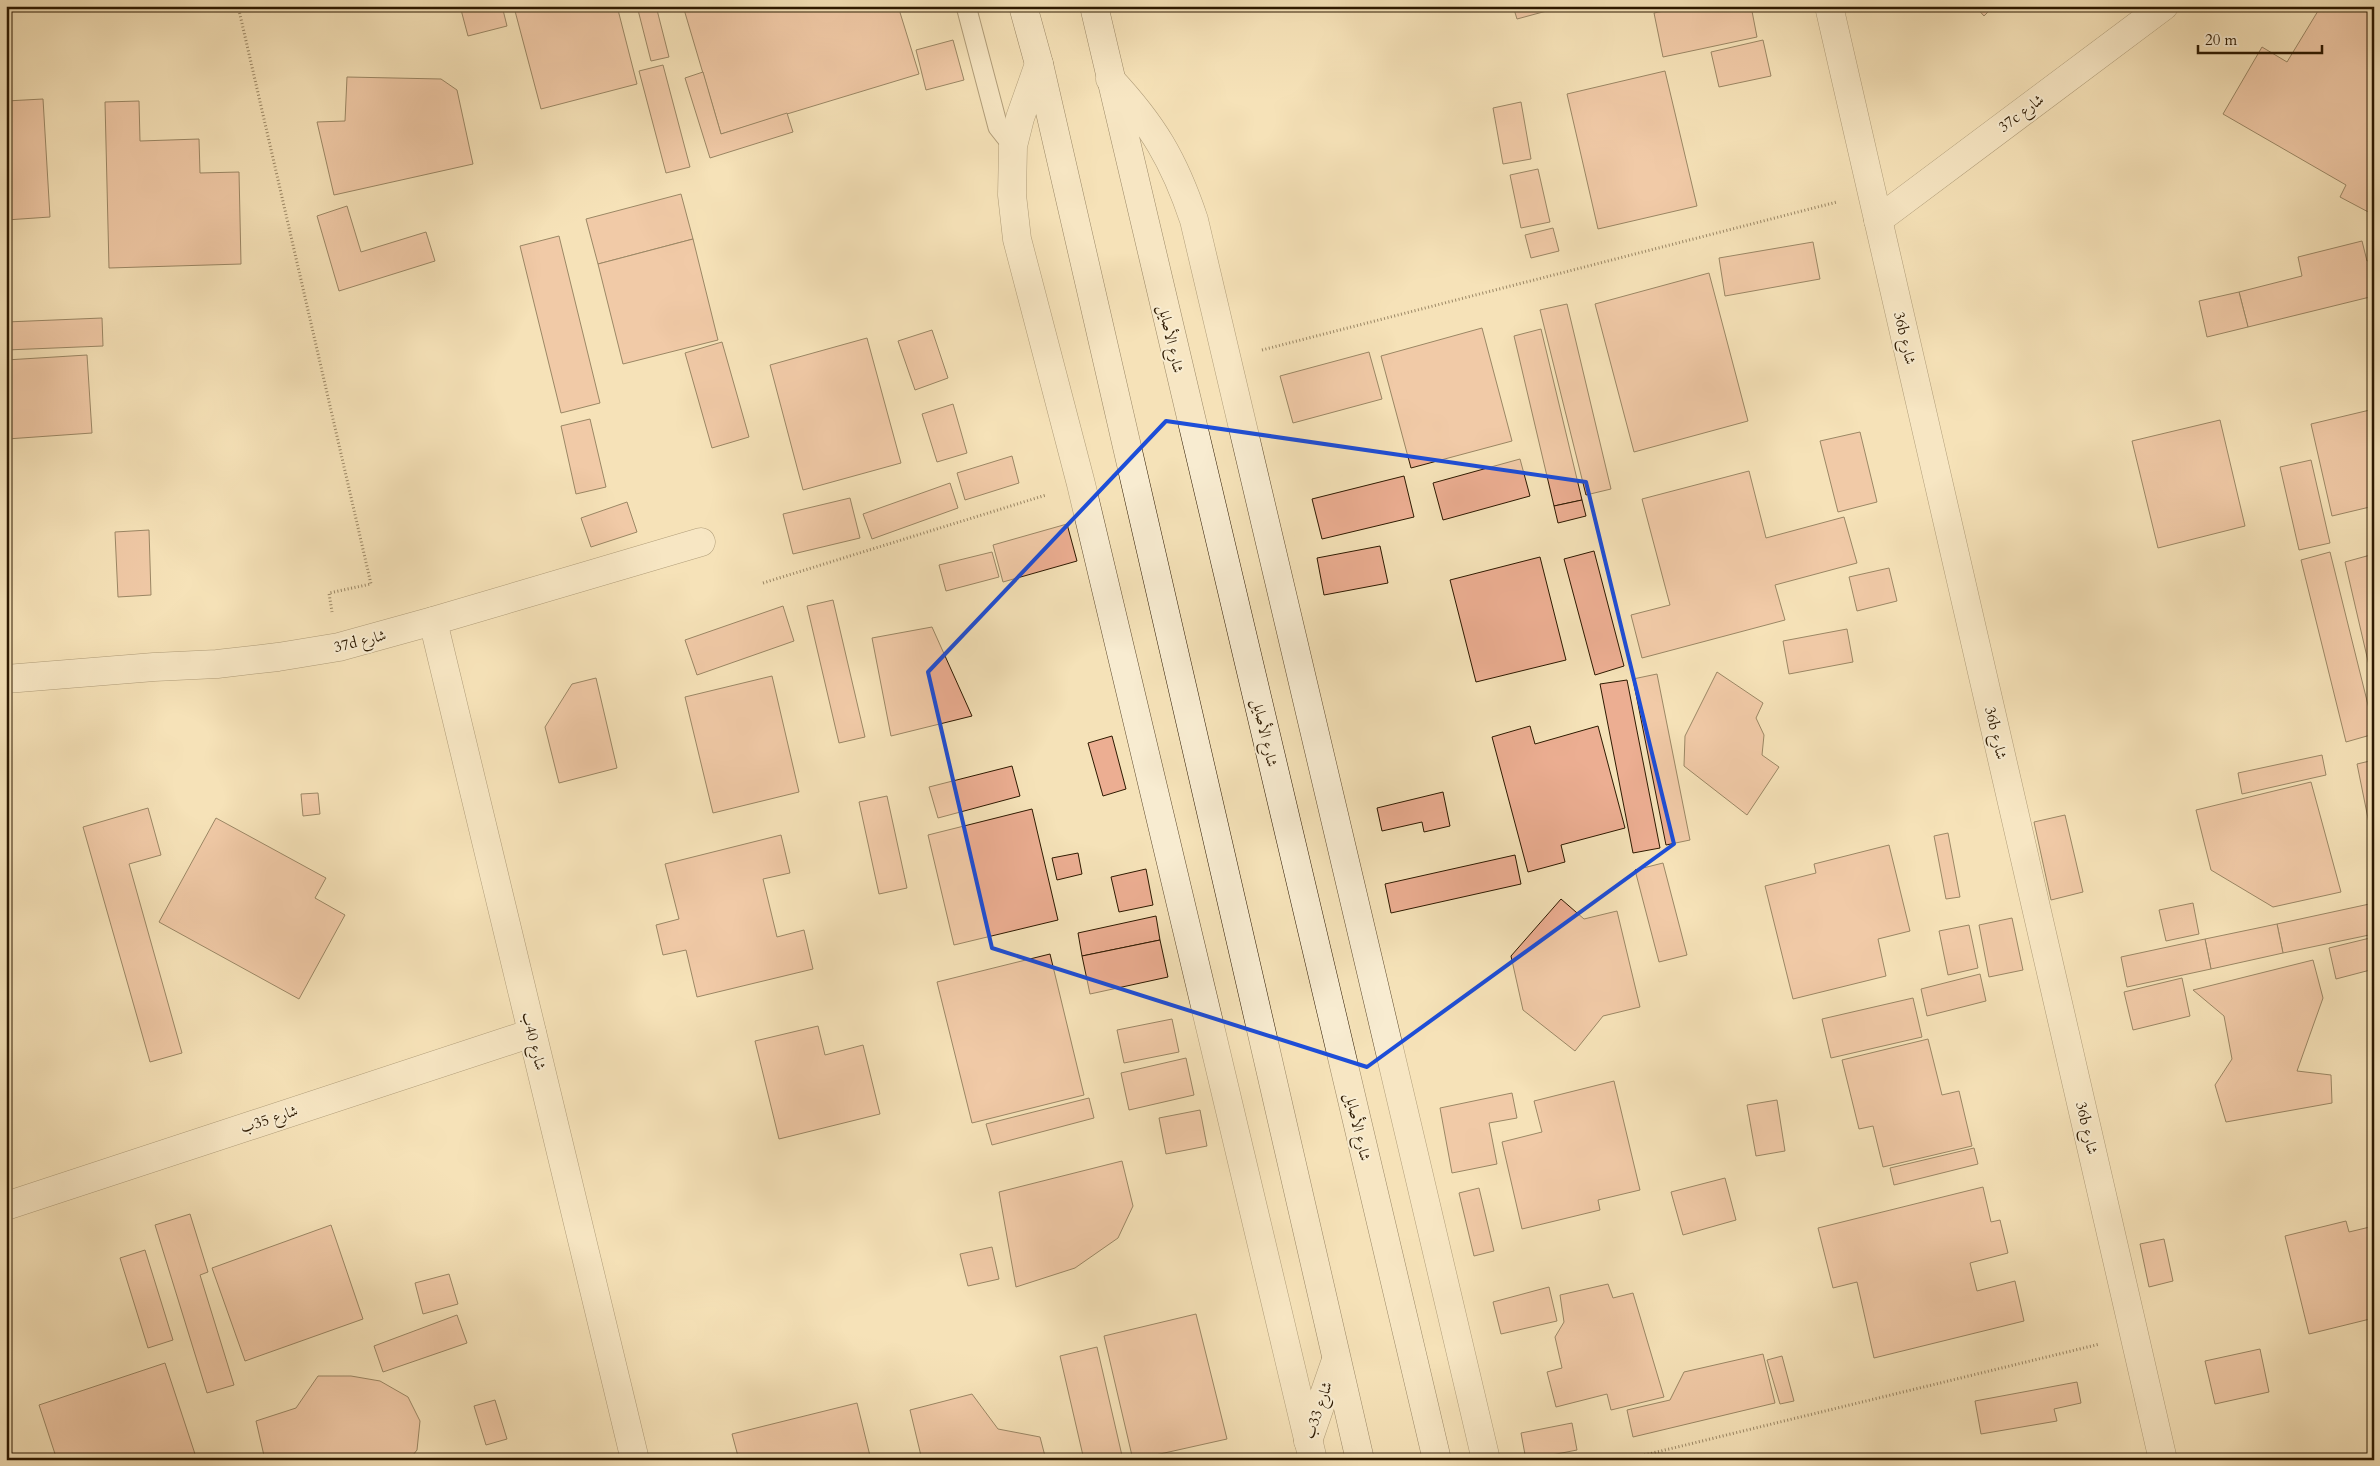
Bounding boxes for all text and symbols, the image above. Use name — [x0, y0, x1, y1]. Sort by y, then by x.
scale bar — [2198, 22, 2321, 54]
text: 20 m — [2205, 30, 2237, 50]
street label: 37c شارع — [1994, 89, 2050, 139]
street label: شارع الأصايل — [1151, 303, 1190, 376]
street label: 36b شارع — [1886, 310, 1921, 367]
street label: 37d شارع — [332, 625, 389, 660]
street label: شارع الأصايل — [1245, 697, 1284, 770]
street label: 36b شارع — [1977, 705, 2012, 762]
street label: شارع 40ب — [514, 1010, 551, 1073]
street label: شارع الأصايل — [1338, 1091, 1377, 1164]
street label: شارع 35ب — [238, 1100, 301, 1141]
street label: 36b شارع — [2068, 1100, 2103, 1157]
street label: شارع 33ب — [1299, 1379, 1340, 1442]

